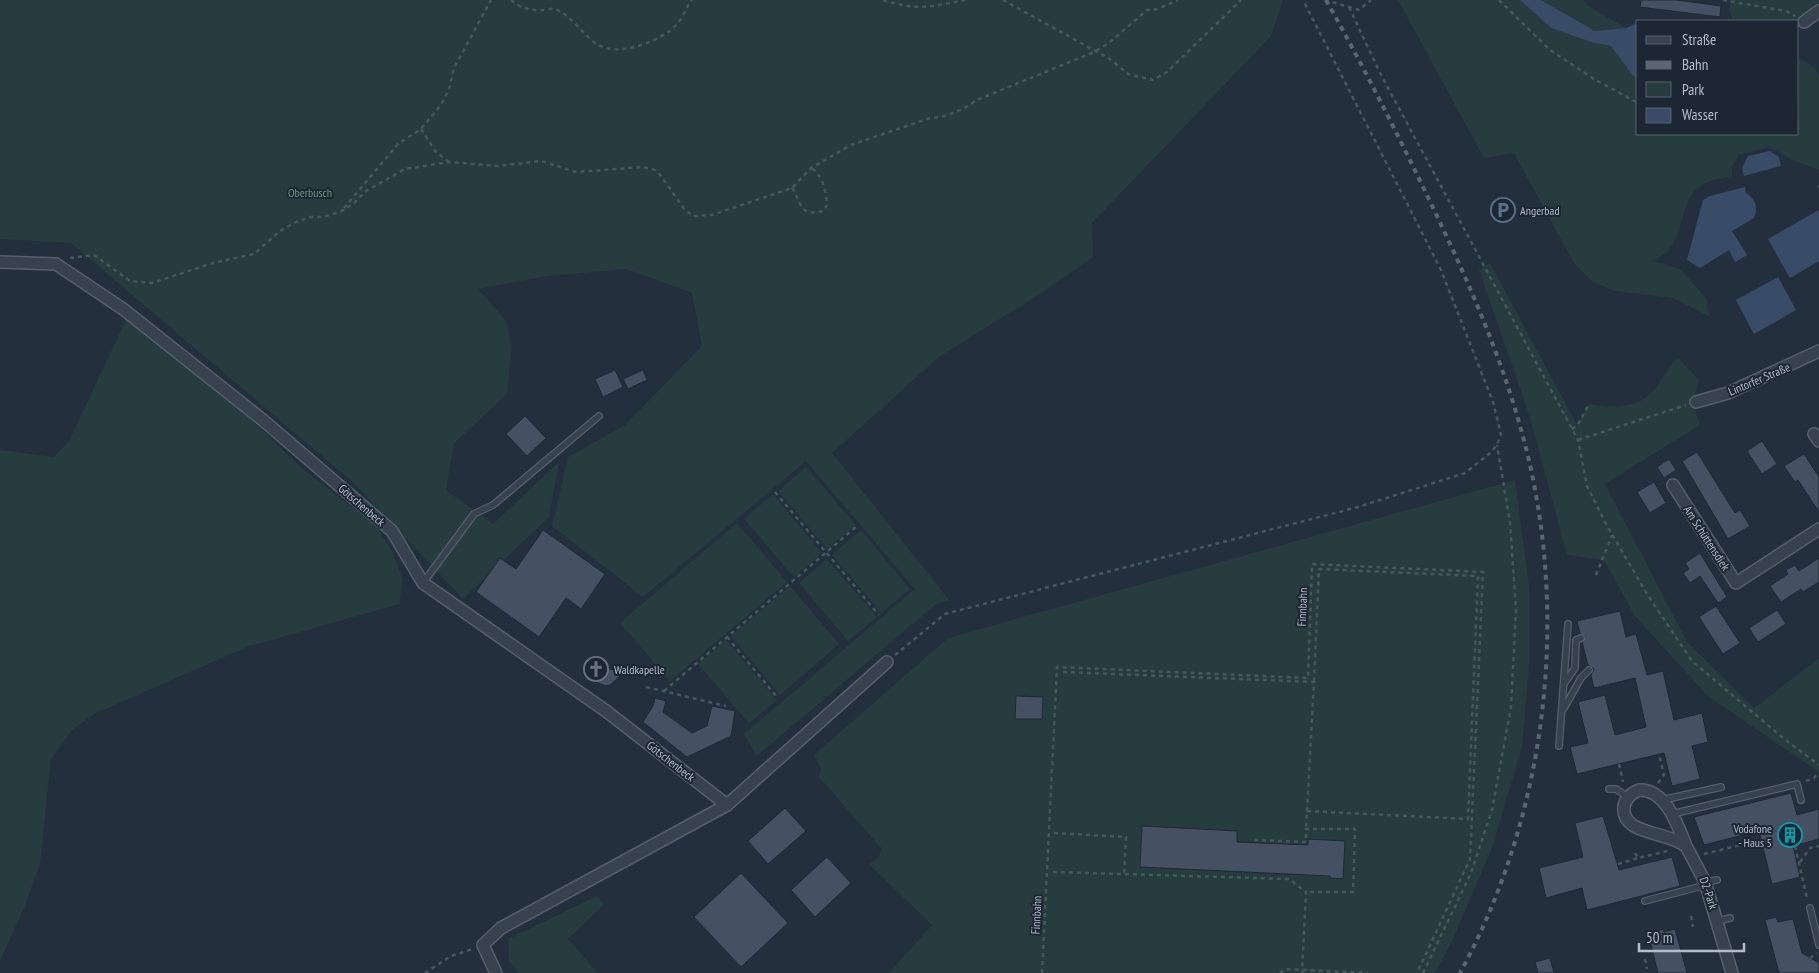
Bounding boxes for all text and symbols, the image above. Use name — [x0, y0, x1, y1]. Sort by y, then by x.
legend — [1636, 20, 1799, 135]
text: Straße — [1682, 30, 1716, 49]
text: Bahn — [1682, 55, 1708, 74]
text: Park — [1682, 80, 1704, 99]
text: Wasser — [1682, 105, 1719, 124]
park label: Oberbusch — [288, 185, 332, 200]
parking icon: Angerbad — [1490, 197, 1516, 223]
place label: Angerbad — [1520, 203, 1560, 218]
street label: Lintorfer Straße — [1726, 359, 1792, 399]
street label: Götschenbeck — [335, 481, 389, 530]
street label: Am Schüttensdiek — [1681, 503, 1734, 573]
street label: Finnbahn — [1294, 587, 1310, 627]
church icon: Waldkapelle — [583, 656, 609, 682]
place label: Waldkapelle — [614, 662, 665, 677]
street label: Götschenbeck — [644, 737, 698, 785]
place label: Vodafone - Haus 5 — [1732, 821, 1772, 850]
building icon: Vodafone - Haus 5 — [1777, 822, 1803, 848]
street label: D2-Park — [1697, 875, 1722, 911]
street label: Finnbahn — [1027, 895, 1045, 935]
scale bar — [1639, 920, 1744, 952]
text: 50 m — [1646, 928, 1672, 947]

